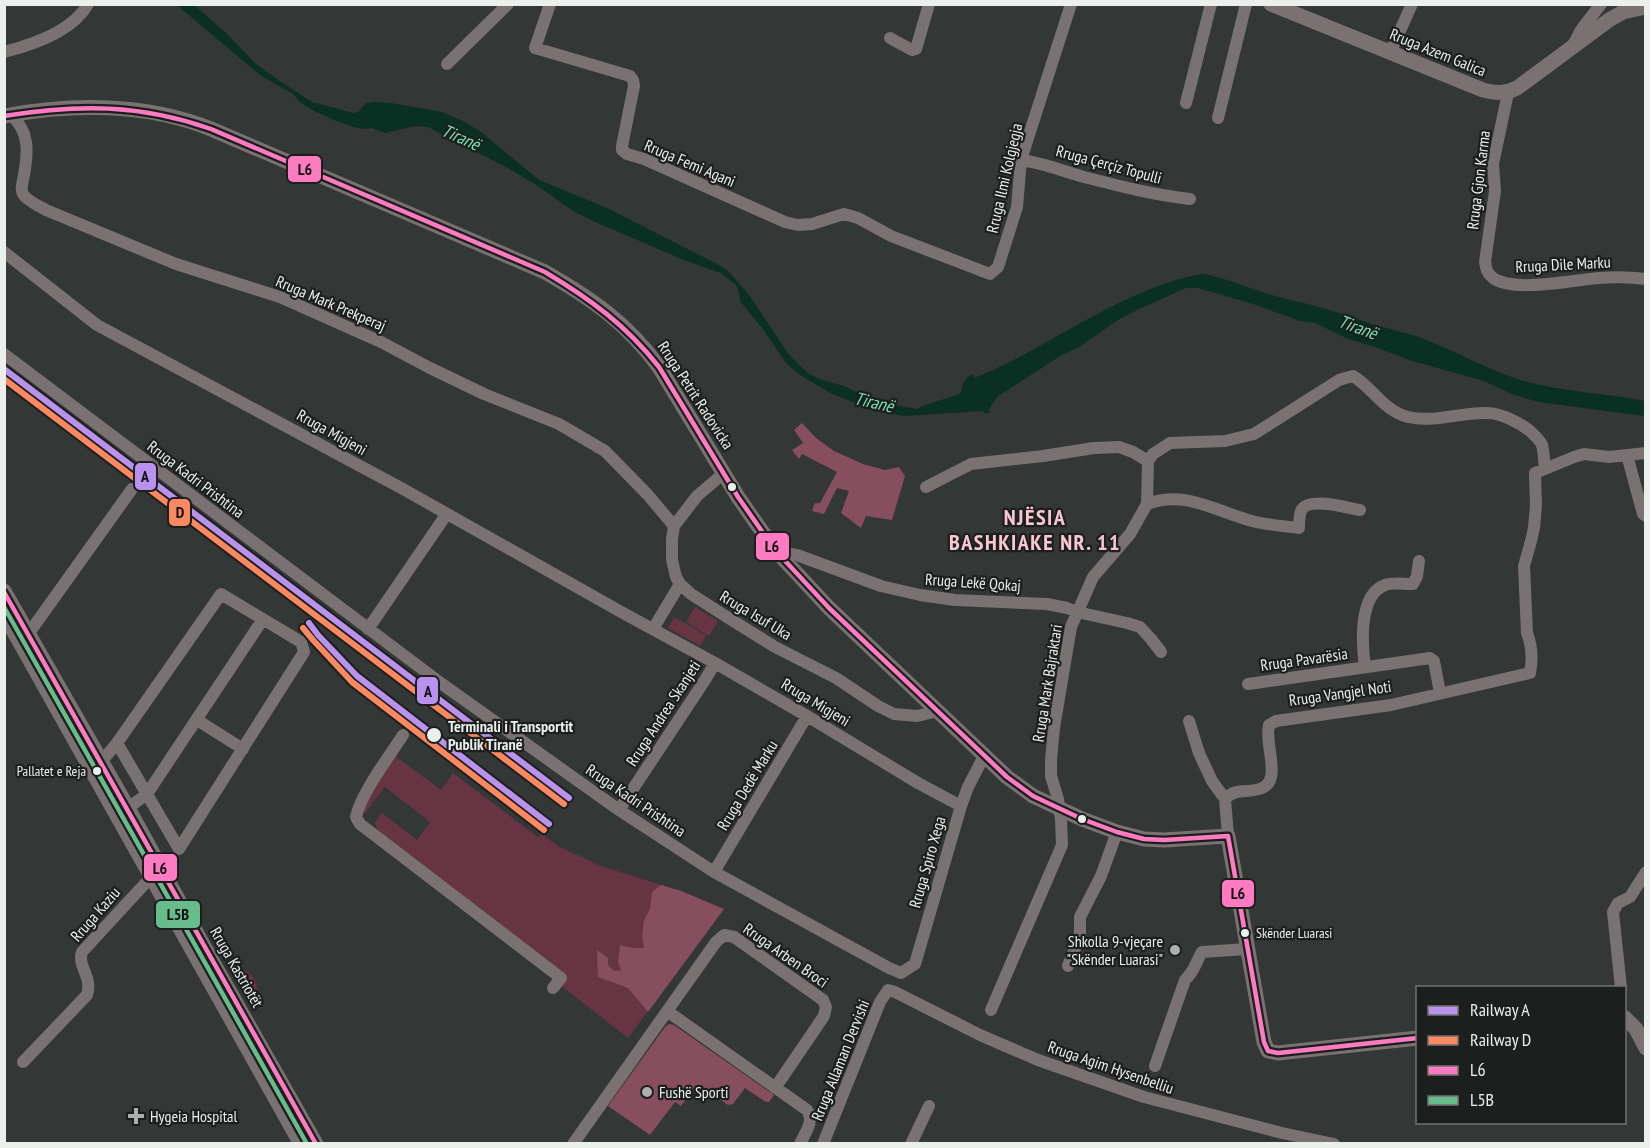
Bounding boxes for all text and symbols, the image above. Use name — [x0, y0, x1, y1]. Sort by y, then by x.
street label: Rruga Azem Galica — [1387, 24, 1489, 80]
water label: Tiranë — [438, 118, 486, 157]
street label: Rruga Ilmi Kolgjegja — [982, 121, 1026, 235]
street label: Rruga Gjon Karma — [1462, 129, 1494, 231]
street label: Rruga Femi Agani — [641, 135, 739, 191]
street label: Rruga Çerçiz Topulli — [1054, 140, 1164, 188]
line badge: L6 — [287, 155, 322, 183]
text: L6 — [298, 159, 313, 179]
street label: Rruga Dile Marku — [1515, 252, 1611, 276]
street label: Rruga Mark Prekperaj — [273, 271, 389, 335]
water label: Tiranë — [1336, 309, 1383, 345]
street label: Rruga Petrit Radovicka — [654, 337, 738, 453]
water label: Tiranë — [852, 386, 898, 418]
street label: Rruga Migjeni — [294, 405, 370, 459]
street label: Rruga Kadri Prishtina — [144, 436, 248, 522]
line badge: A — [134, 462, 157, 491]
text: A — [140, 466, 150, 486]
unlabelled marker — [726, 481, 738, 493]
line badge: D — [168, 498, 191, 527]
text: D — [176, 502, 185, 522]
district label: NJËSIA BASHKIAKE NR. 11 — [949, 503, 1121, 556]
line badge: L6 — [755, 532, 790, 561]
text: L6 — [765, 536, 780, 556]
street label: Rruga Lekë Qokaj — [924, 569, 1022, 595]
street label: Rruga Isuf Uka — [716, 586, 796, 644]
street label: Rruga Mark Bajraktari — [1028, 623, 1066, 743]
street label: Rruga Pavarësia — [1259, 643, 1349, 675]
street label: Rruga Andrea Skanjeti — [621, 656, 705, 770]
street label: Rruga Migjeni — [778, 674, 854, 730]
line badge: A — [416, 676, 439, 705]
street label: Rruga Vangjel Noti — [1288, 676, 1392, 710]
text: A — [423, 681, 433, 701]
place label: Terminali i Transportit Publik Tiranë — [448, 716, 574, 754]
marker: Terminali i Transportit Publik Tiranë — [425, 726, 443, 744]
street label: Rruga Dedë Marku — [712, 736, 782, 834]
street label: Rruga Kadri Prishtina — [582, 759, 690, 841]
place label: Pallatet e Reja — [17, 762, 86, 780]
marker: Pallatet e Reja — [91, 765, 103, 777]
unlabelled marker — [1076, 813, 1088, 825]
street label: Rruga Spiro Xega — [904, 814, 950, 910]
line badge: L6 — [143, 853, 178, 882]
text: L6 — [153, 858, 168, 878]
line badge: L6 — [1221, 879, 1255, 908]
street label: Rruga Kaziu — [66, 883, 124, 945]
text: L6 — [1231, 883, 1246, 903]
line badge: L5B — [155, 900, 201, 929]
text: L5B — [167, 904, 189, 924]
street label: Rruga Arben Broci — [740, 918, 832, 992]
street label: Rruga Kastriotët — [206, 923, 268, 1011]
place label: Skënder Luarasi — [1256, 924, 1332, 942]
marker: Skënder Luarasi — [1239, 927, 1251, 939]
place label: Shkolla 9-vjeçare "Skënder Luarasi" — [1067, 931, 1163, 969]
marker: Shkolla 9-vjeçare "Skënder Luarasi" — [1168, 943, 1182, 957]
legend — [1416, 986, 1626, 1124]
street label: Rruga Allaman Dervishi — [807, 996, 873, 1124]
text: Railway A — [1470, 998, 1530, 1021]
text: Railway D — [1470, 1028, 1531, 1051]
street label: Rruga Agim Hysenbelliu — [1045, 1036, 1177, 1098]
text: L6 — [1470, 1058, 1486, 1081]
place label: Fushë Sporti — [659, 1082, 728, 1102]
marker: Fushë Sporti — [640, 1085, 654, 1099]
text: L5B — [1470, 1088, 1494, 1111]
place label: Hygeia Hospital — [150, 1106, 238, 1126]
marker: Hygeia Hospital — [127, 1107, 145, 1125]

